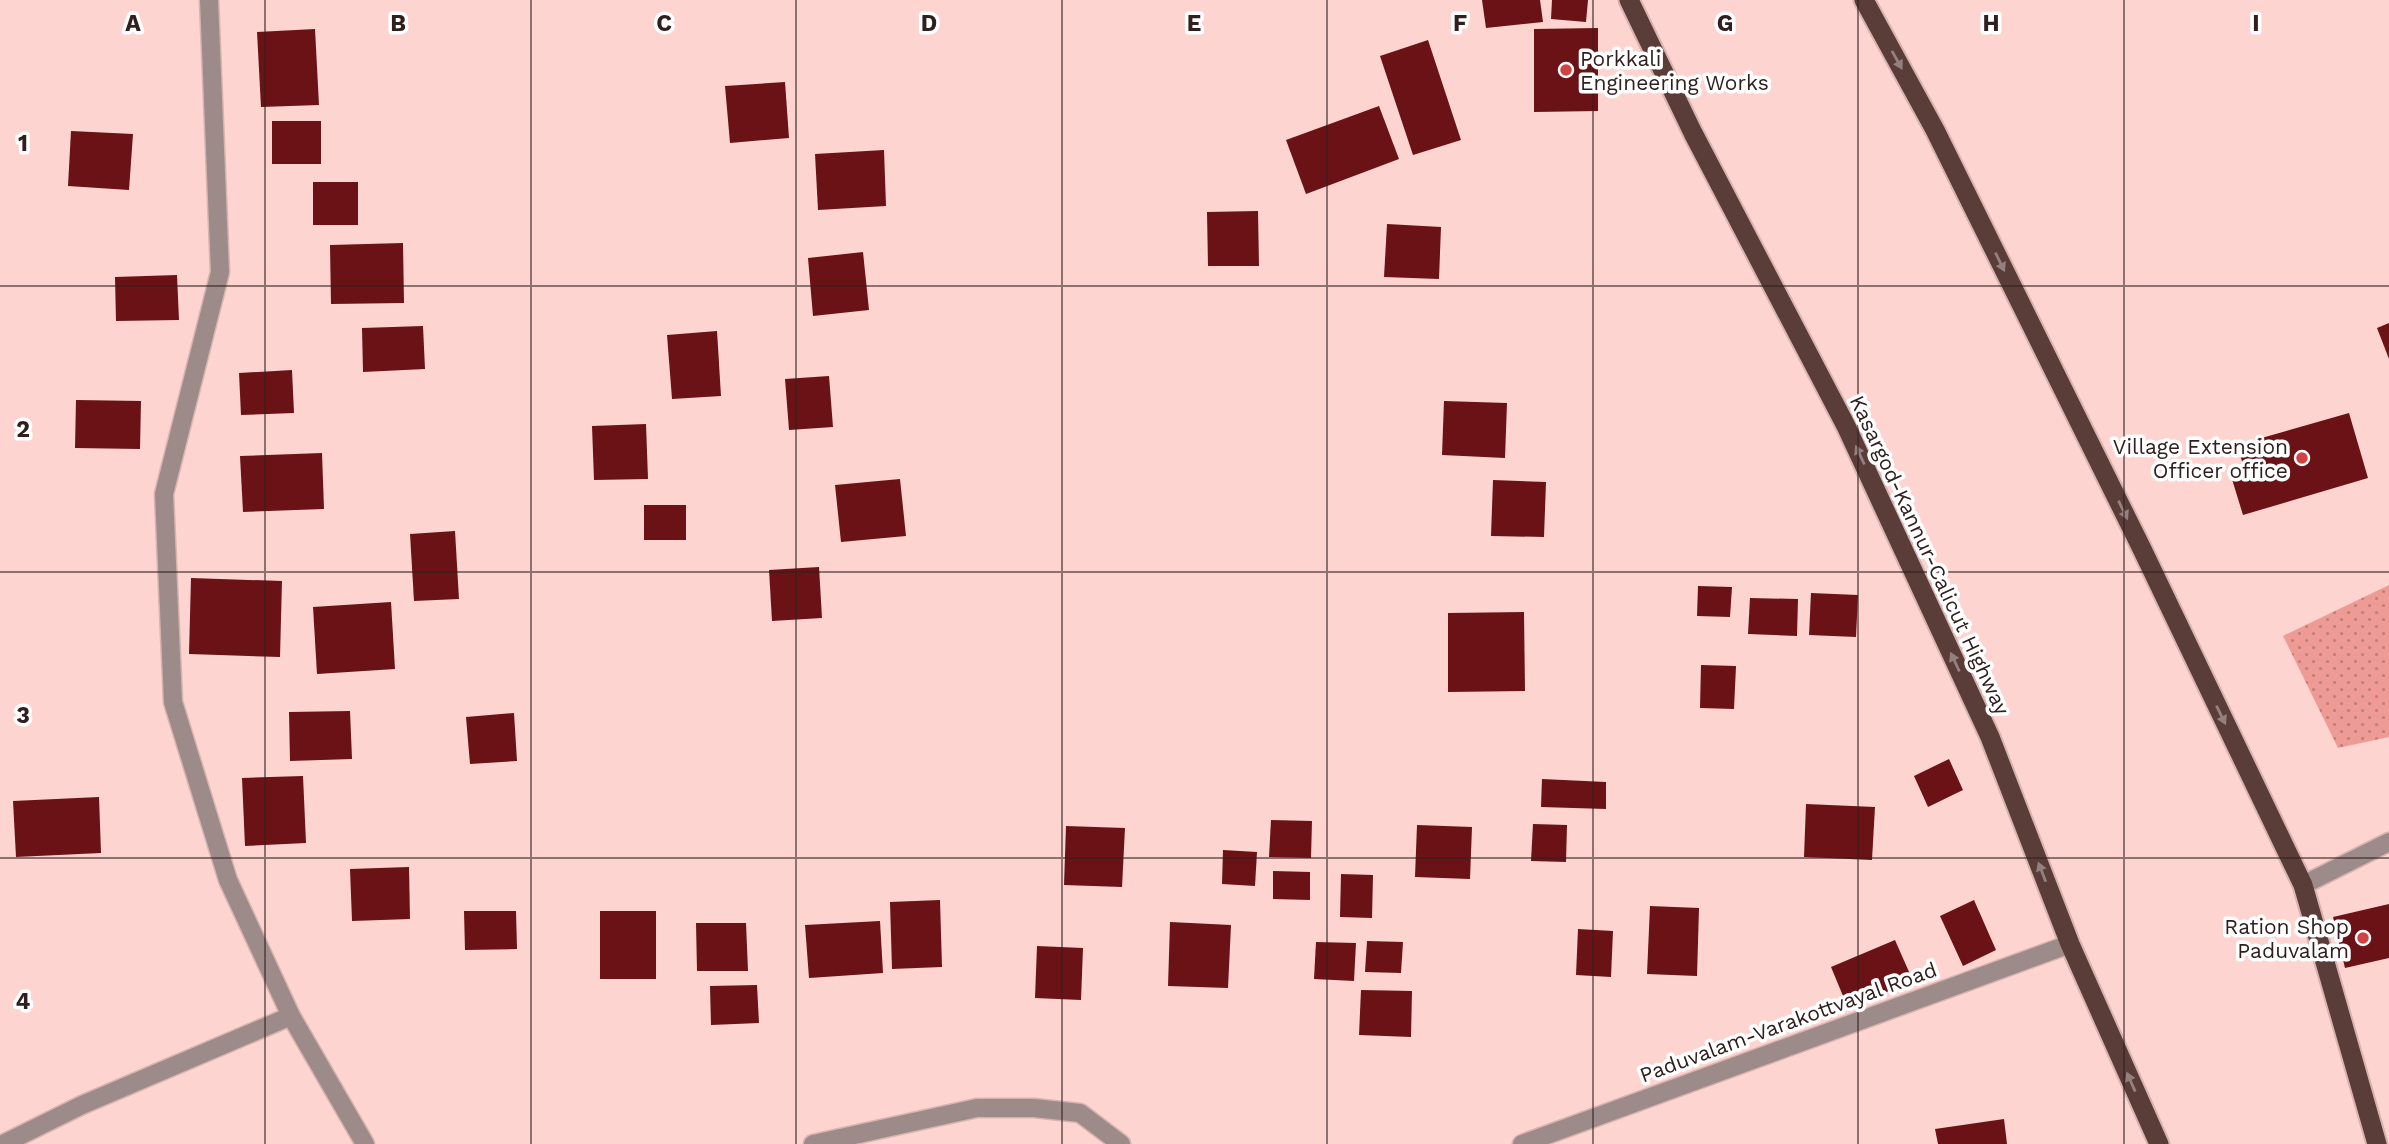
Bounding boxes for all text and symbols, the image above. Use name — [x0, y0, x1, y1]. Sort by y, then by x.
text: A — [125, 10, 141, 37]
text: B — [390, 10, 406, 37]
text: C — [656, 10, 672, 37]
text: D — [921, 10, 937, 37]
text: E — [1187, 10, 1201, 37]
text: F — [1453, 10, 1467, 37]
text: G — [1717, 10, 1733, 37]
text: H — [1982, 10, 2000, 37]
text: I — [2252, 10, 2260, 37]
place label: Porkkali Engineering Works — [1580, 46, 1769, 95]
one-way arrow — [1891, 50, 1902, 70]
marker: Porkkali Engineering Works — [1558, 62, 1574, 78]
text: 1 — [18, 130, 28, 157]
one-way arrow — [1995, 252, 2006, 272]
street label: Kasargod-Kannur-Calicut Highway — [1845, 391, 2015, 719]
text: 2 — [16, 416, 30, 443]
place label: Village Extension Officer office — [2113, 434, 2288, 483]
one-way arrow — [1854, 445, 1865, 466]
marker: Village Extension Officer office — [2294, 450, 2310, 466]
one-way arrow — [2117, 500, 2128, 520]
one-way arrow — [1950, 652, 1961, 672]
text: 3 — [16, 702, 30, 729]
one-way arrow — [2216, 705, 2227, 725]
one-way arrow — [2037, 862, 2048, 883]
place label: Ration Shop Paduvalam — [2224, 914, 2349, 963]
marker: Ration Shop Paduvalam — [2355, 930, 2371, 946]
street label: Paduvalam-Varakottvayal Road — [1636, 957, 1940, 1087]
text: 4 — [16, 988, 31, 1015]
one-way arrow — [2125, 1071, 2136, 1092]

